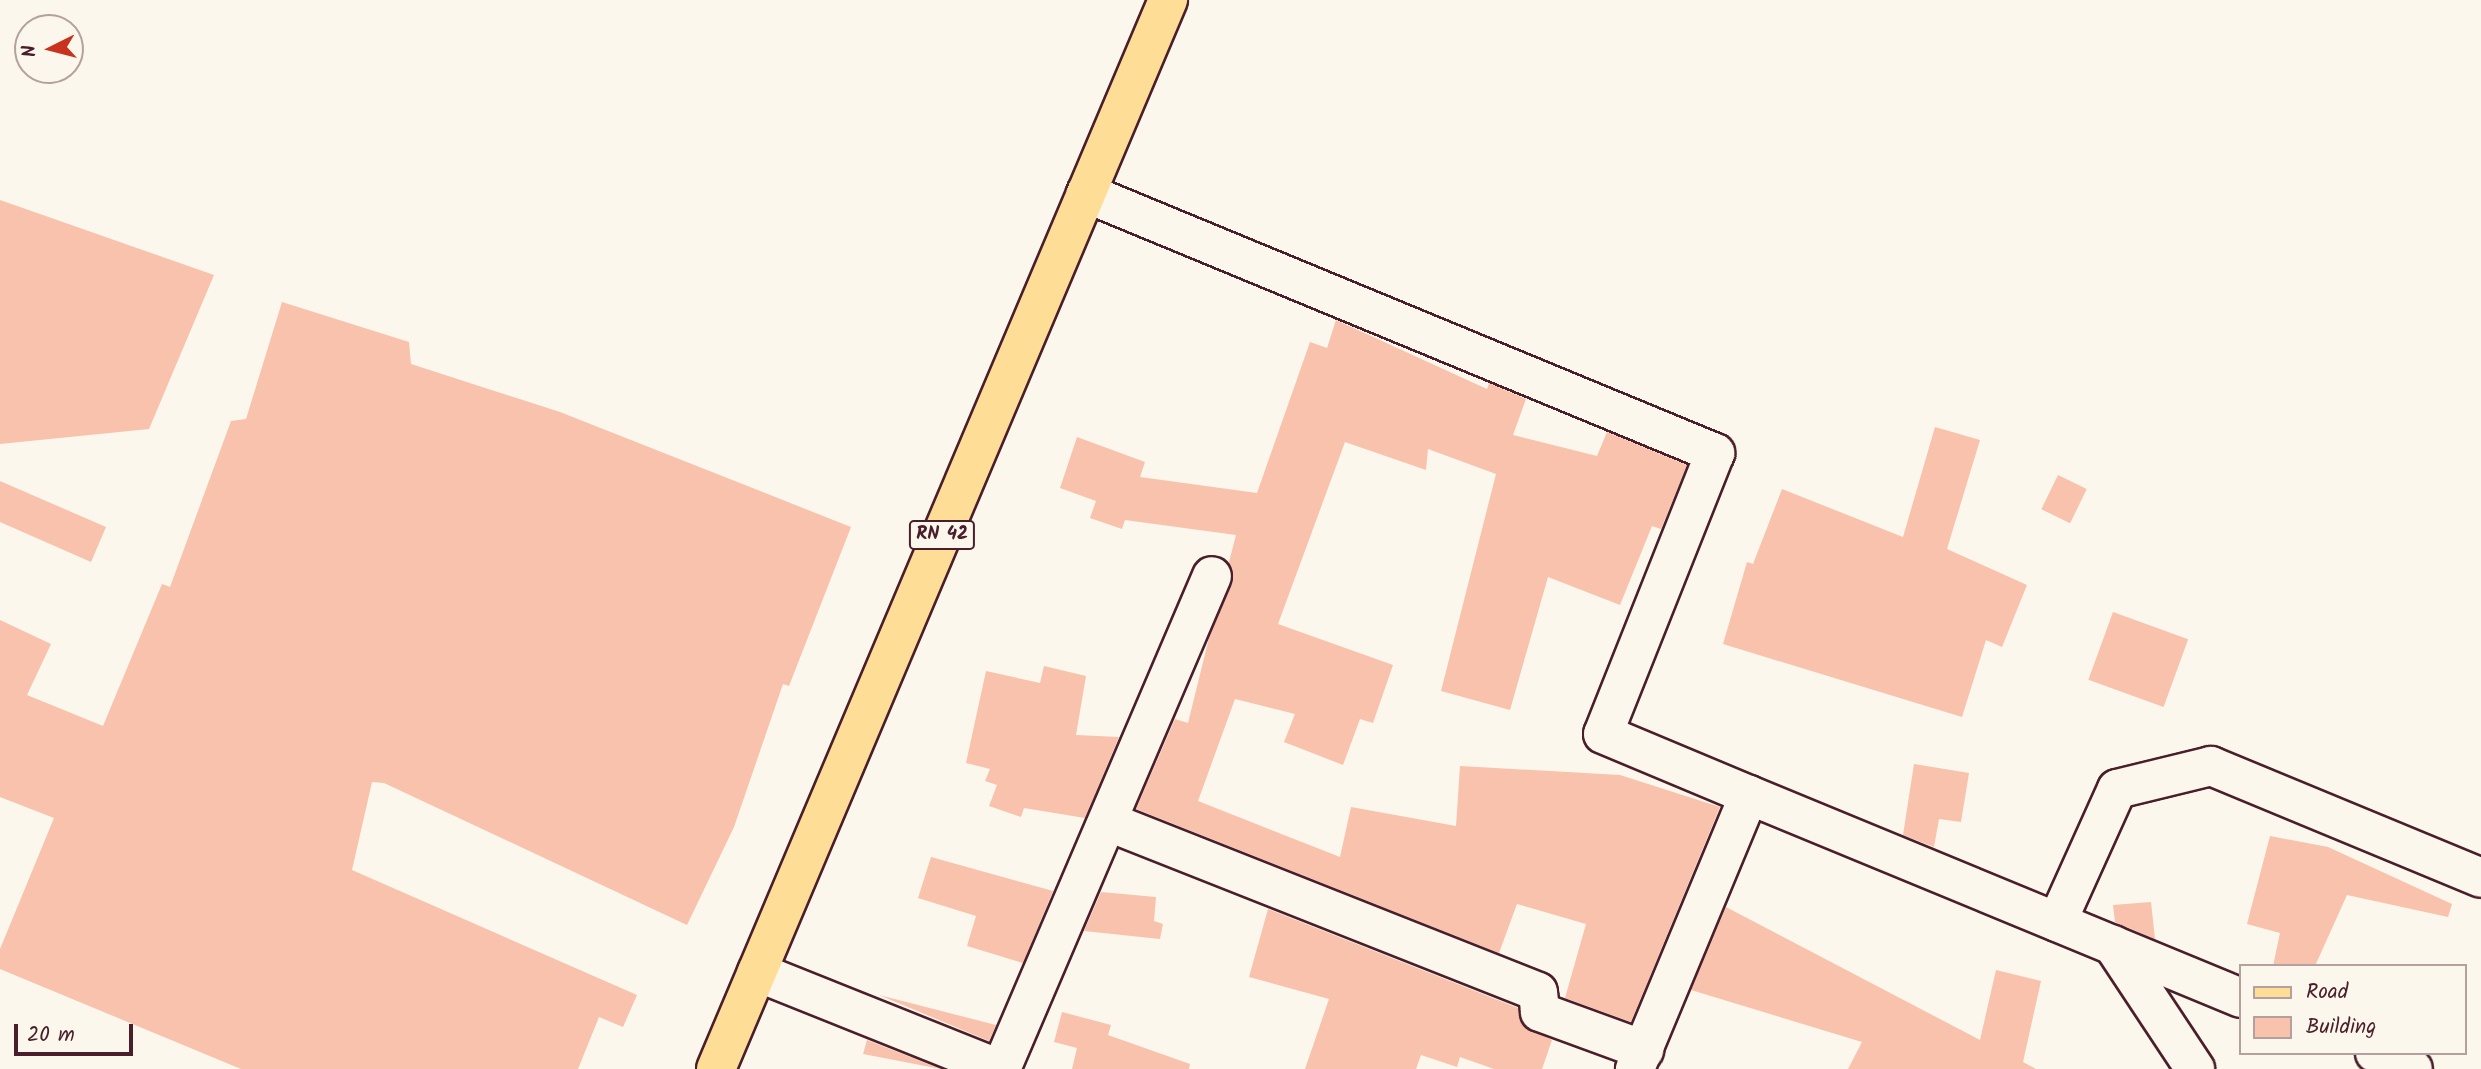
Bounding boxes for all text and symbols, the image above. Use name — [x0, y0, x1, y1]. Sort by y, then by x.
north arrow — [14, 14, 84, 84]
text: N — [15, 43, 46, 59]
road number: RN 42 — [909, 520, 975, 550]
legend — [2240, 964, 2467, 1055]
text: Road — [2306, 976, 2348, 1009]
scale bar — [18, 1010, 136, 1054]
text: Building — [2306, 1011, 2376, 1044]
text: 20 m — [27, 1019, 75, 1052]

